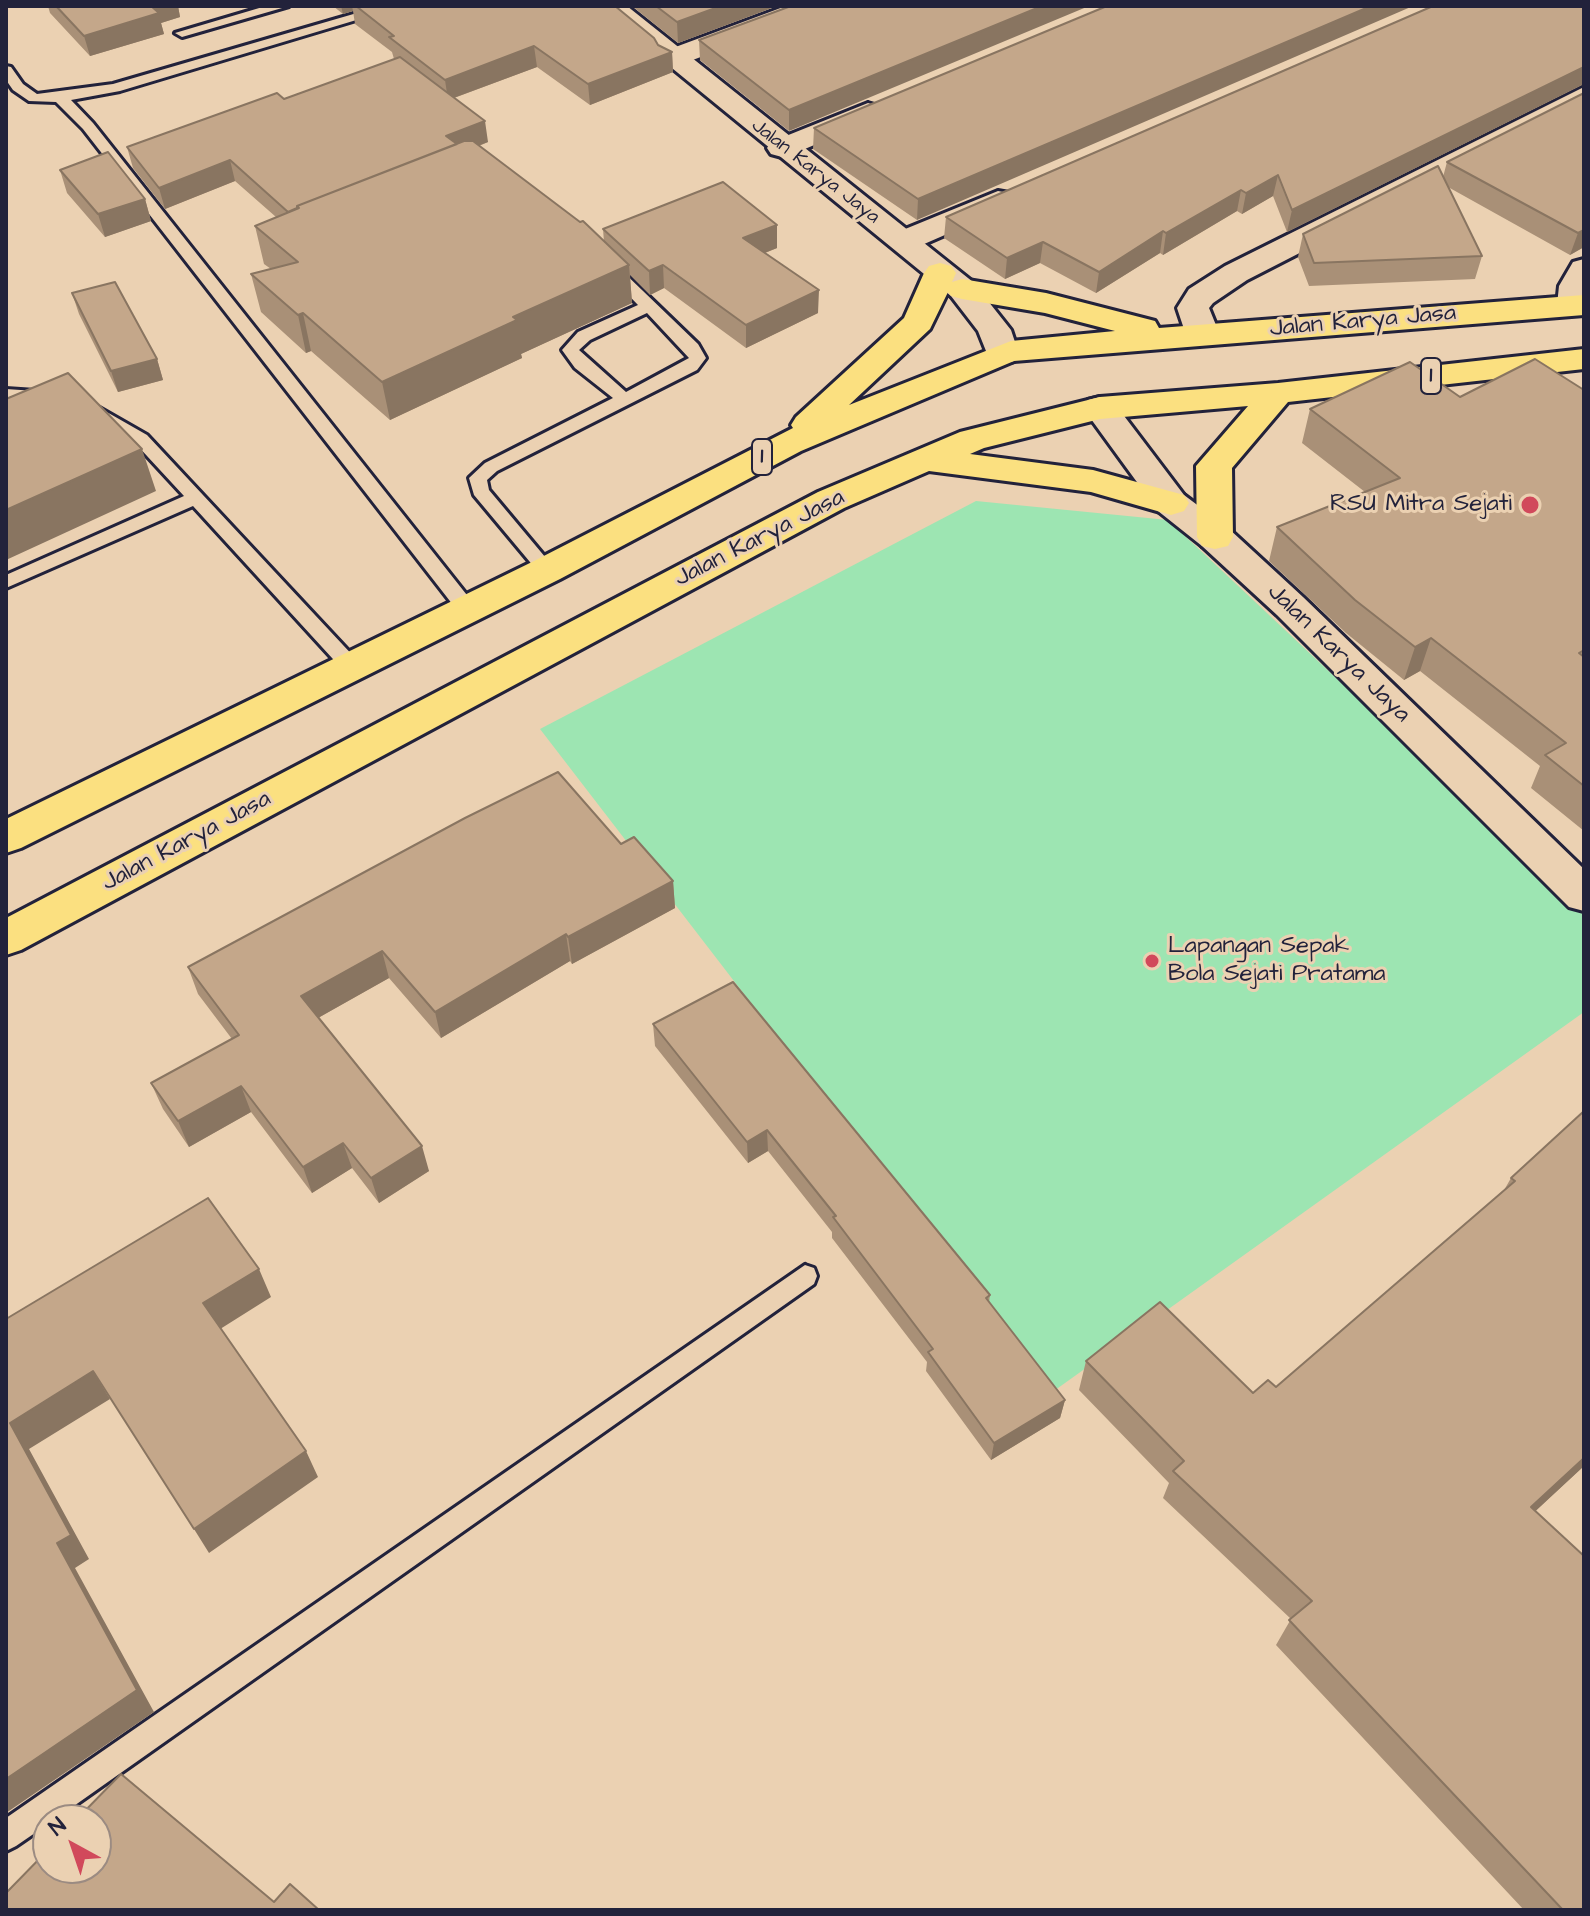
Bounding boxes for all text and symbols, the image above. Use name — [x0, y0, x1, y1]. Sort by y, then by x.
street label: Jalan Karya Jaya — [746, 114, 884, 230]
street label: Jalan Karya Jasa — [1269, 300, 1457, 344]
road number: 1 — [1421, 358, 1441, 394]
road number: 1 — [752, 439, 772, 475]
street label: Jalan Karya Jasa — [670, 484, 850, 594]
place label: RSU Mitra Sejati — [1330, 491, 1512, 519]
marker: RSU Mitra Sejati — [1519, 494, 1541, 516]
street label: Jalan Karya Jaya — [1260, 578, 1416, 730]
street label: Jalan Karya Jasa — [98, 785, 276, 899]
place label: Lapangan Sepak Bola Sejati Pratama — [1168, 933, 1386, 989]
marker: Lapangan Sepak Bola Sejati Pratama — [1143, 952, 1161, 970]
north arrow — [32, 1804, 112, 1884]
text: N — [42, 1810, 73, 1843]

